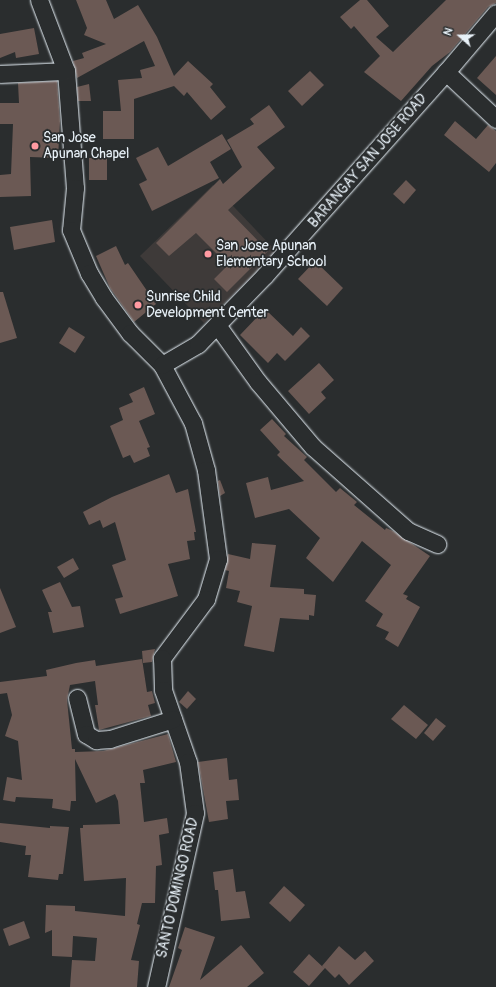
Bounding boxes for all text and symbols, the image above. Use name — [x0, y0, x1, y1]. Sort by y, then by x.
north arrow — [440, 16, 480, 56]
text: N — [441, 26, 456, 37]
street label: BARANGAY SAN JOSE ROAD — [305, 91, 431, 231]
place label: San Jose Apunan Chapel — [43, 130, 129, 162]
marker: San Jose Apunan Chapel — [30, 141, 40, 151]
place label: San Jose Apunan Elementary School — [216, 238, 327, 270]
marker: San Jose Apunan Elementary School — [203, 249, 213, 259]
place label: Sunrise Child Development Center — [146, 289, 269, 322]
marker: Sunrise Child Development Center — [133, 300, 143, 310]
street label: SANTO DOMINGO ROAD — [154, 816, 202, 960]

